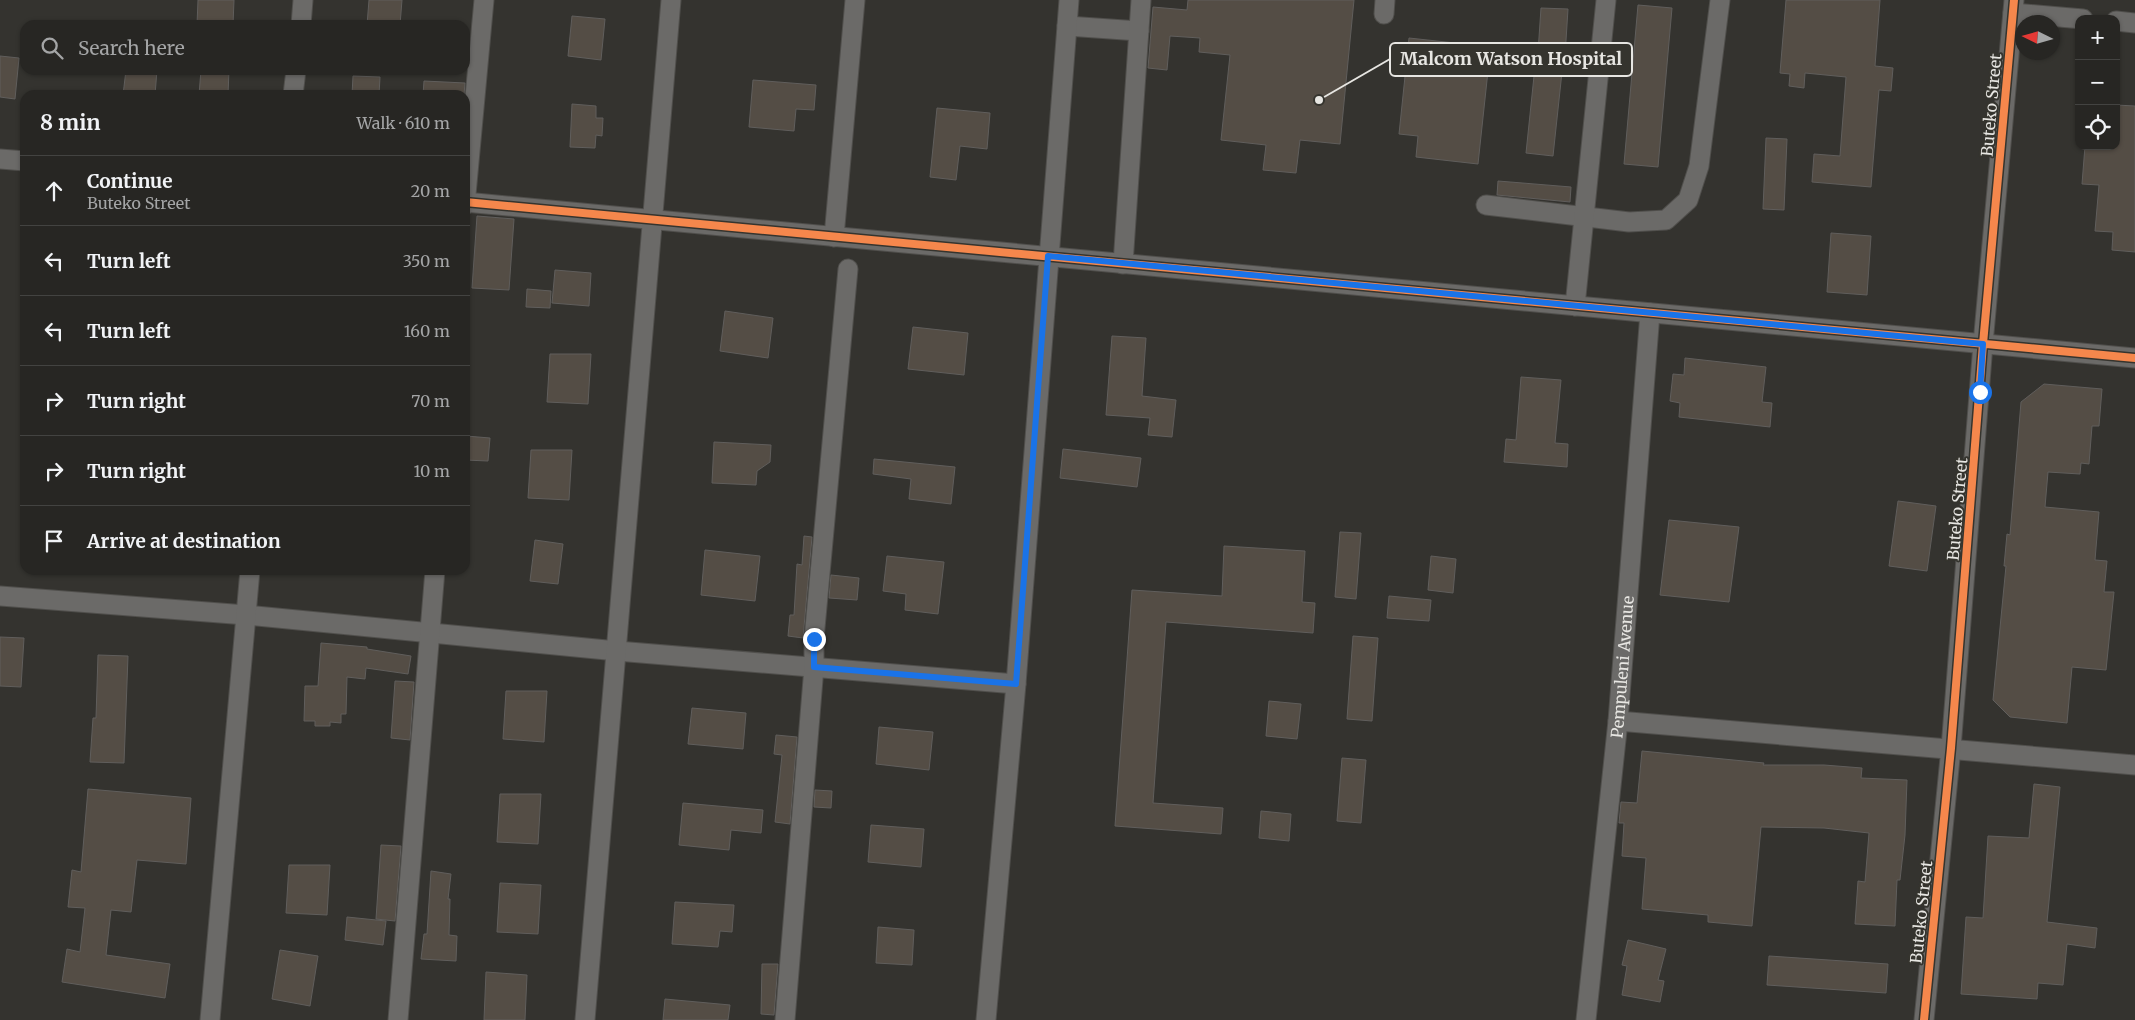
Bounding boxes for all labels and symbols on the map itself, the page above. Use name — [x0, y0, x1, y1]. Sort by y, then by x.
north arrow — [2015, 15, 2060, 60]
callout: Malcom Watson Hospital — [1390, 43, 1632, 76]
text: Malcom Watson Hospital — [1400, 47, 1622, 70]
street label: Buteko Street — [1977, 52, 2006, 157]
route start — [1969, 381, 1992, 404]
street label: Buteko Street — [1943, 456, 1972, 561]
street label: Pempuleni Avenue — [1606, 595, 1638, 739]
route end — [803, 628, 826, 651]
street label: Buteko Street — [1906, 859, 1936, 964]

